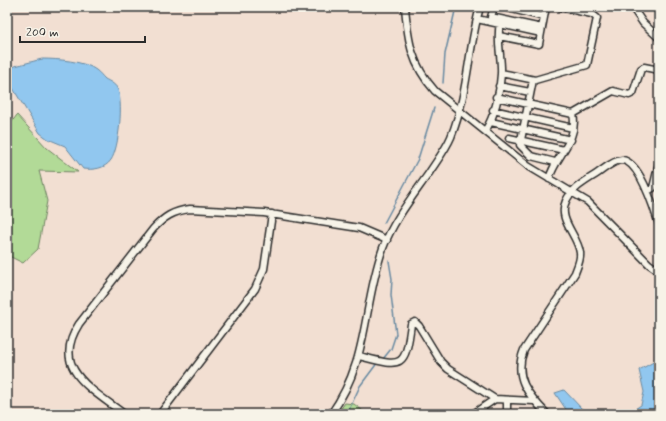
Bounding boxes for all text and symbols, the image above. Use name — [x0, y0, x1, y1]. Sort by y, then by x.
scale bar — [20, 18, 145, 44]
text: 200 m — [26, 25, 59, 41]

